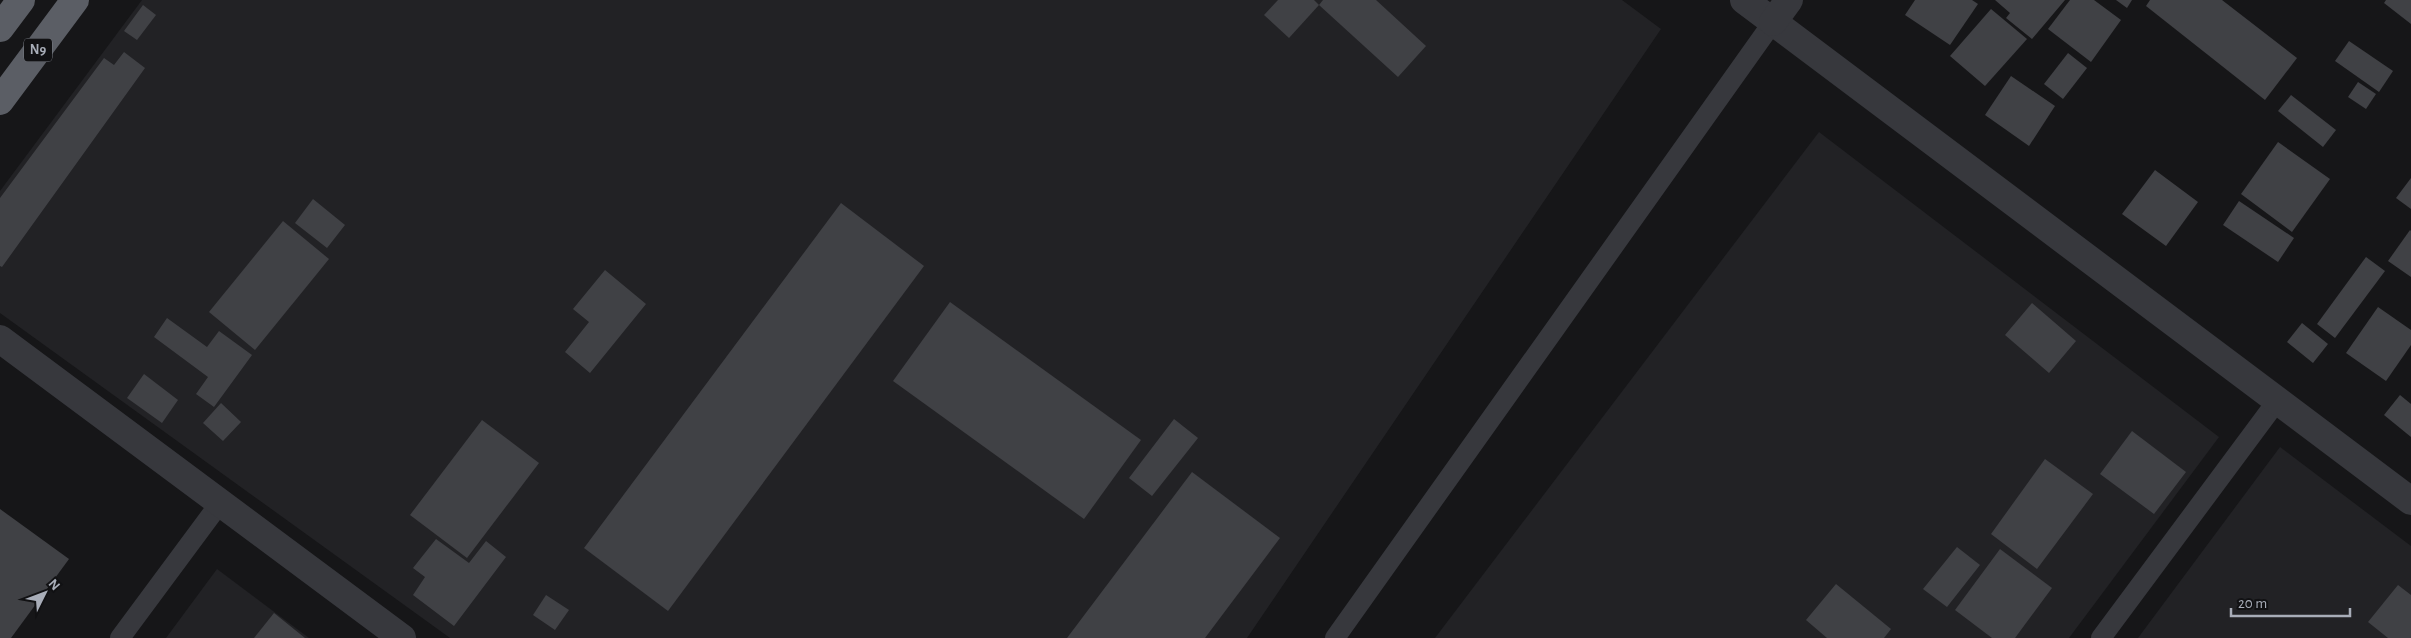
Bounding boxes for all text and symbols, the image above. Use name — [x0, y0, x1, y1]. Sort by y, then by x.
road number: N9 — [24, 38, 52, 62]
north arrow — [20, 568, 70, 618]
text: N — [45, 577, 62, 593]
scale bar — [2231, 586, 2350, 618]
text: 20 m — [2238, 596, 2267, 611]

